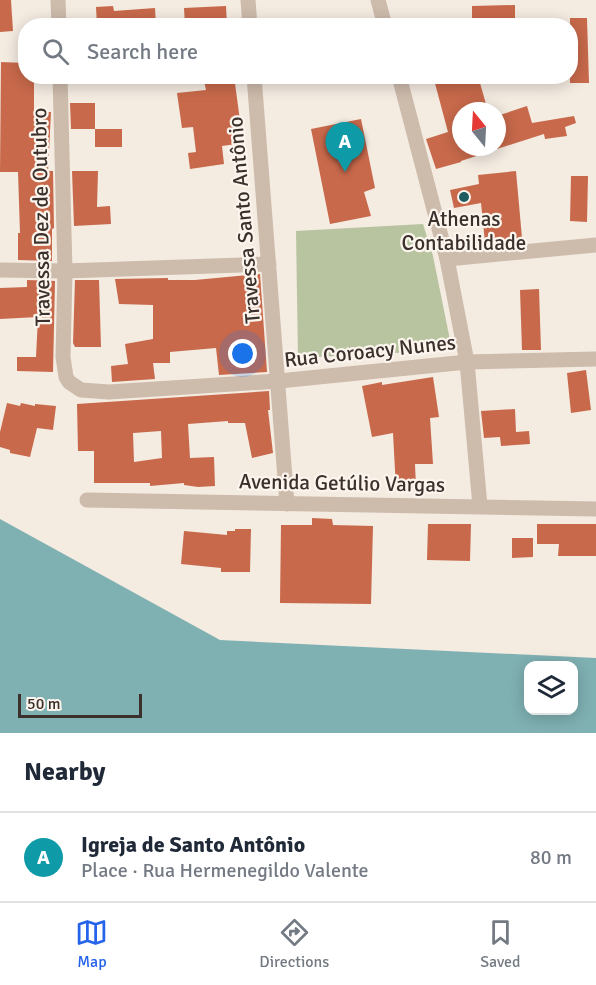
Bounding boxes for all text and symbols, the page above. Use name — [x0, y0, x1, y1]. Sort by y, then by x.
search box — [18, 18, 578, 84]
icon: search — [39, 35, 72, 68]
text: Search here — [87, 38, 198, 65]
north arrow — [452, 102, 506, 156]
street label: Travessa Dez de Outubro — [26, 108, 56, 326]
street label: Travessa Santo Antônio — [222, 115, 266, 325]
pin: A — [326, 122, 364, 172]
marker: Athenas Contabilidade — [457, 190, 471, 204]
place label: Athenas Contabilidade — [402, 206, 526, 256]
street label: Rua Coroacy Nunes — [283, 329, 457, 373]
your location — [228, 339, 257, 368]
street label: Avenida Getúlio Vargas — [239, 468, 445, 498]
map controls — [524, 661, 578, 715]
button: layers — [524, 661, 578, 715]
scale bar — [18, 691, 142, 718]
text: 50 m — [27, 694, 61, 714]
text: Nearby — [24, 756, 105, 788]
text: Igreja de Santo Antônio — [81, 831, 305, 858]
text: A — [37, 845, 50, 870]
text: 80 m — [530, 845, 572, 870]
text: Place · Rua Hermenegildo Valente — [81, 858, 369, 883]
tab: Map — [75, 916, 108, 972]
tab: Directions — [259, 916, 329, 972]
tab: Saved — [480, 916, 521, 972]

